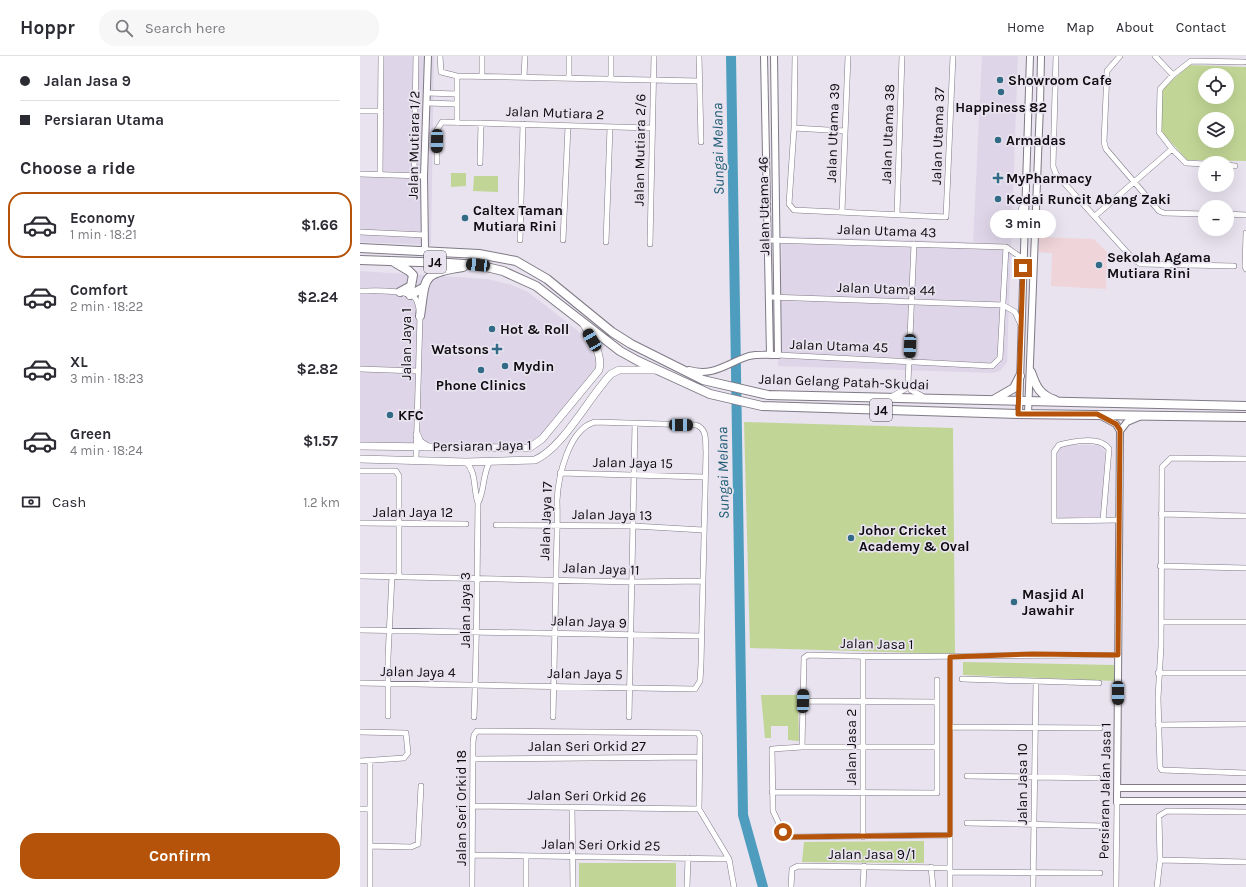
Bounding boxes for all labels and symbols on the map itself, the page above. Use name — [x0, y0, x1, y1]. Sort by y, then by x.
place label: Showroom Cafe — [1008, 72, 1112, 89]
marker: Showroom Cafe — [995, 75, 1005, 85]
street label: Jalan Utama 39 — [823, 83, 843, 183]
street label: Jalan Utama 38 — [878, 84, 898, 184]
street label: Jalan Utama 37 — [928, 86, 948, 185]
marker: Happiness 82 — [996, 87, 1006, 97]
street label: Jalan Mutiara 1/2 — [405, 90, 423, 200]
street label: Jalan Mutiara 2/6 — [631, 94, 649, 206]
place label: Happiness 82 — [955, 99, 1047, 116]
street label: Jalan Mutiara 2 — [506, 103, 604, 123]
water label: Sungai Melana — [708, 103, 728, 195]
car — [431, 129, 443, 153]
place label: Armadas — [1006, 132, 1066, 149]
marker: Armadas — [993, 135, 1003, 145]
street label: Jalan Utama 46 — [755, 156, 773, 256]
place label: MyPharmacy — [1006, 170, 1092, 187]
marker: MyPharmacy — [993, 173, 1003, 183]
place label: Kedai Runcit Abang Zaki — [1006, 191, 1171, 208]
marker: Kedai Runcit Abang Zaki — [993, 194, 1003, 204]
place label: Caltex Taman Mutiara Rini — [473, 202, 563, 235]
callout: 3 min — [990, 210, 1056, 238]
marker: Caltex Taman Mutiara Rini — [460, 213, 470, 223]
street label: Jalan Utama 43 — [837, 221, 937, 241]
place label: Sekolah Agama Mutiara Rini — [1107, 249, 1211, 282]
road number: J4 — [424, 251, 446, 273]
car — [465, 258, 491, 272]
route end — [1014, 259, 1032, 277]
marker: Sekolah Agama Mutiara Rini — [1094, 260, 1104, 270]
street label: Jalan Utama 44 — [836, 279, 936, 299]
street label: Jalan Jaya 1 — [398, 308, 415, 380]
place label: Hot & Roll — [500, 321, 569, 338]
marker: Hot & Roll — [487, 324, 497, 334]
car — [581, 327, 603, 353]
car — [904, 334, 916, 358]
street label: Jalan Utama 45 — [789, 336, 889, 356]
place label: Watsons — [431, 341, 489, 358]
marker: Watsons — [492, 344, 502, 354]
place label: Mydin — [513, 358, 554, 375]
marker: Mydin — [500, 361, 510, 371]
marker: Phone Clinics — [476, 365, 486, 375]
street label: Jalan Gelang Patah-Skudai — [758, 371, 930, 393]
place label: Phone Clinics — [436, 377, 526, 394]
road number: J4 — [870, 399, 892, 421]
place label: KFC — [398, 407, 424, 424]
marker: KFC — [385, 410, 395, 420]
car — [669, 419, 693, 431]
water label: Sungai Melana — [713, 427, 733, 519]
street label: Persiaran Jaya 1 — [432, 437, 532, 455]
street label: Jalan Jaya 15 — [593, 454, 673, 472]
street label: Jalan Jaya 17 — [536, 481, 556, 561]
street label: Jalan Jaya 12 — [373, 504, 453, 521]
street label: Jalan Jaya 13 — [572, 506, 652, 524]
place label: Johor Cricket Academy & Oval — [859, 522, 970, 555]
marker: Johor Cricket Academy & Oval — [846, 533, 856, 543]
street label: Jalan Jaya 11 — [562, 559, 640, 579]
street label: Jalan Jaya 3 — [457, 572, 474, 648]
place label: Masjid Al Jawahir — [1022, 586, 1084, 619]
marker: Masjid Al Jawahir — [1009, 597, 1019, 607]
street label: Jalan Jaya 9 — [551, 612, 627, 632]
street label: Jalan Jasa 1 — [840, 635, 914, 653]
street label: Jalan Jaya 4 — [380, 663, 456, 681]
street label: Jalan Jaya 5 — [547, 665, 623, 683]
car — [1112, 681, 1124, 705]
car — [797, 689, 809, 713]
street label: Jalan Jasa 2 — [843, 709, 860, 785]
street label: Persiaran Jalan Jasa 1 — [1095, 722, 1115, 860]
street label: Jalan Seri Orkid 27 — [528, 738, 646, 755]
street label: Jalan Jasa 10 — [1014, 743, 1031, 825]
street label: Jalan Seri Orkid 18 — [453, 750, 470, 866]
street label: Jalan Seri Orkid 26 — [527, 786, 647, 806]
route start — [774, 823, 792, 841]
street label: Jalan Seri Orkid 25 — [541, 835, 661, 855]
street label: Jalan Jasa 9/1 — [828, 846, 916, 863]

